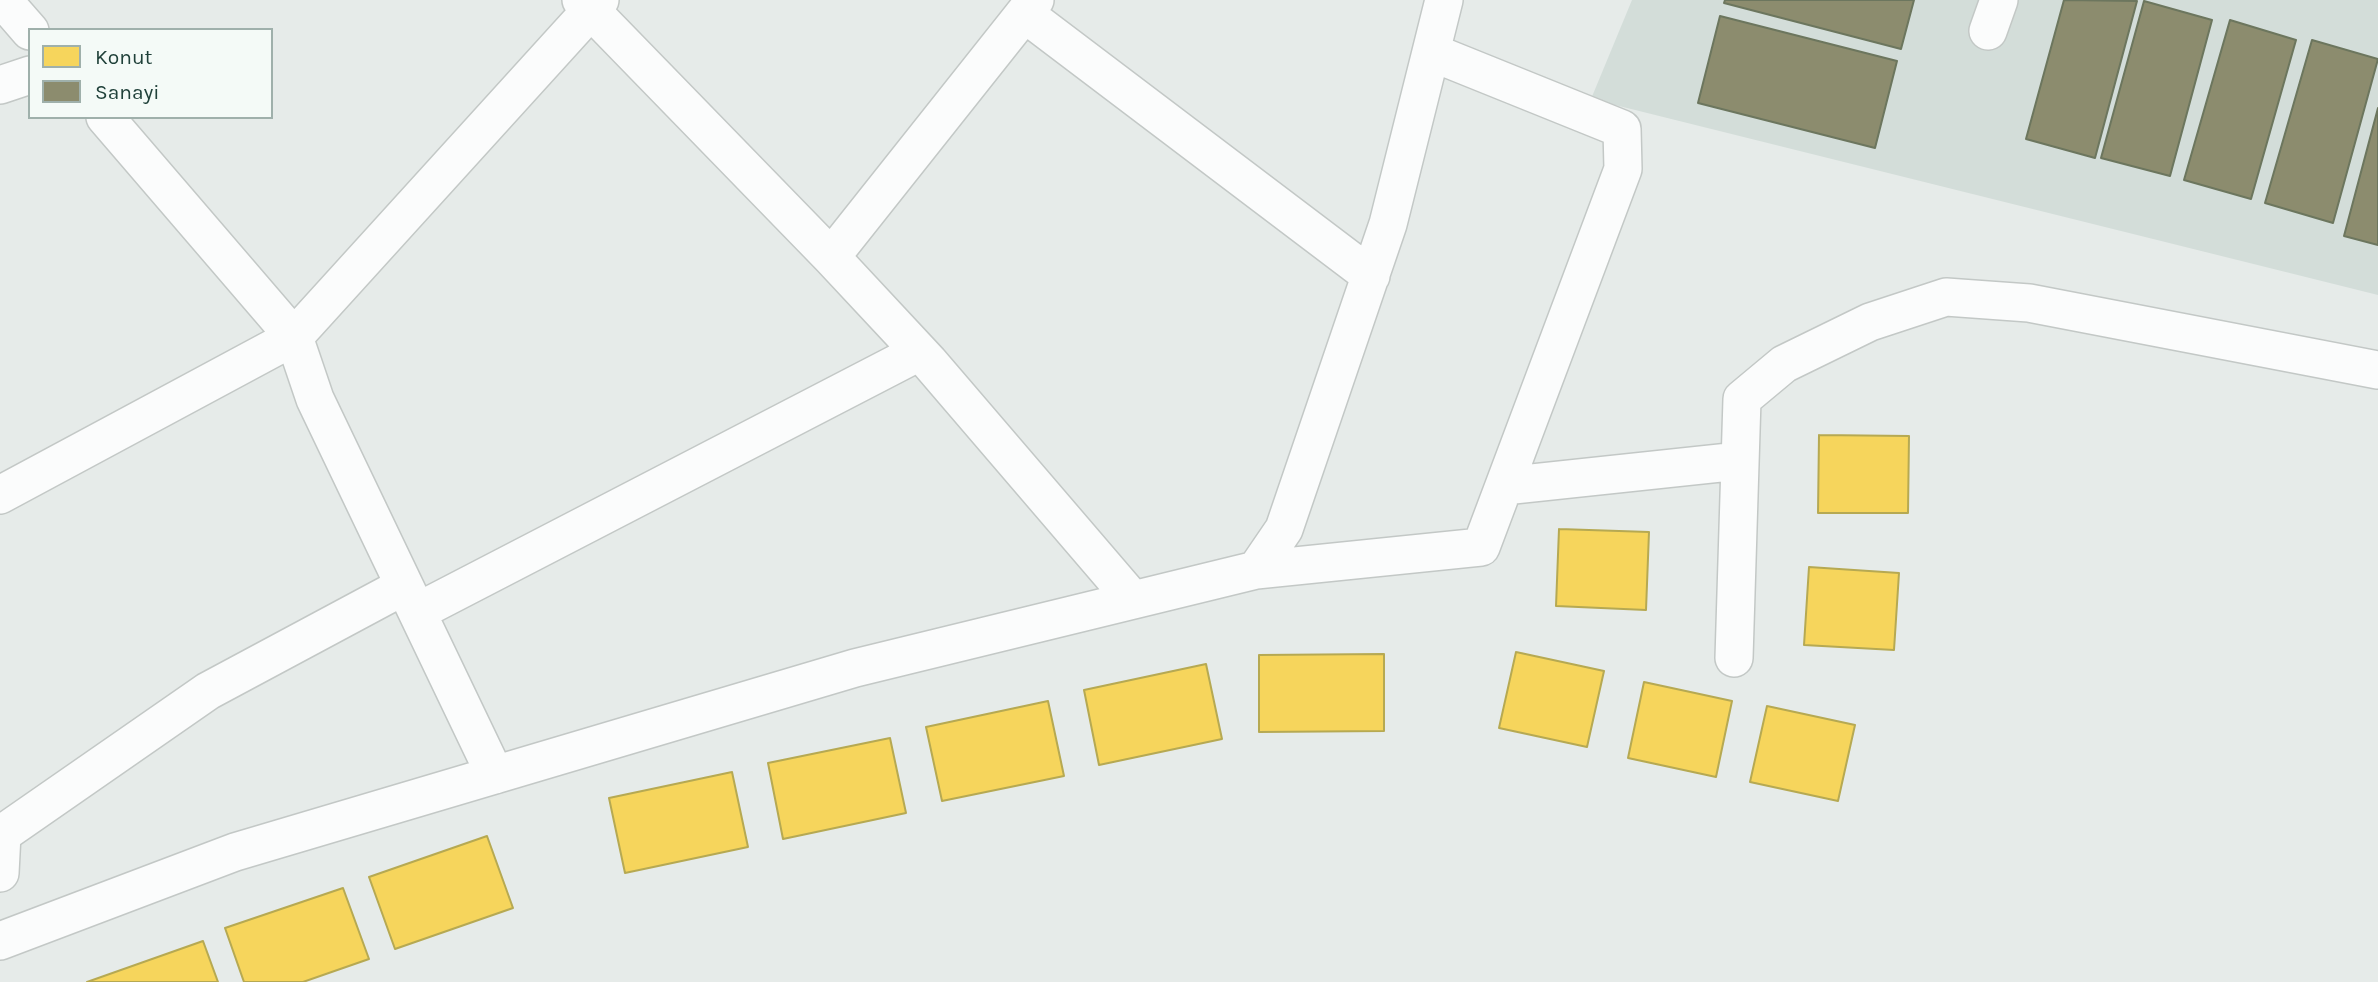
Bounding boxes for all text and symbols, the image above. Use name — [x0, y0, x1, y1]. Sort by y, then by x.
legend — [28, 28, 273, 119]
text: Konut — [95, 45, 153, 69]
text: Sanayi — [95, 80, 160, 104]

